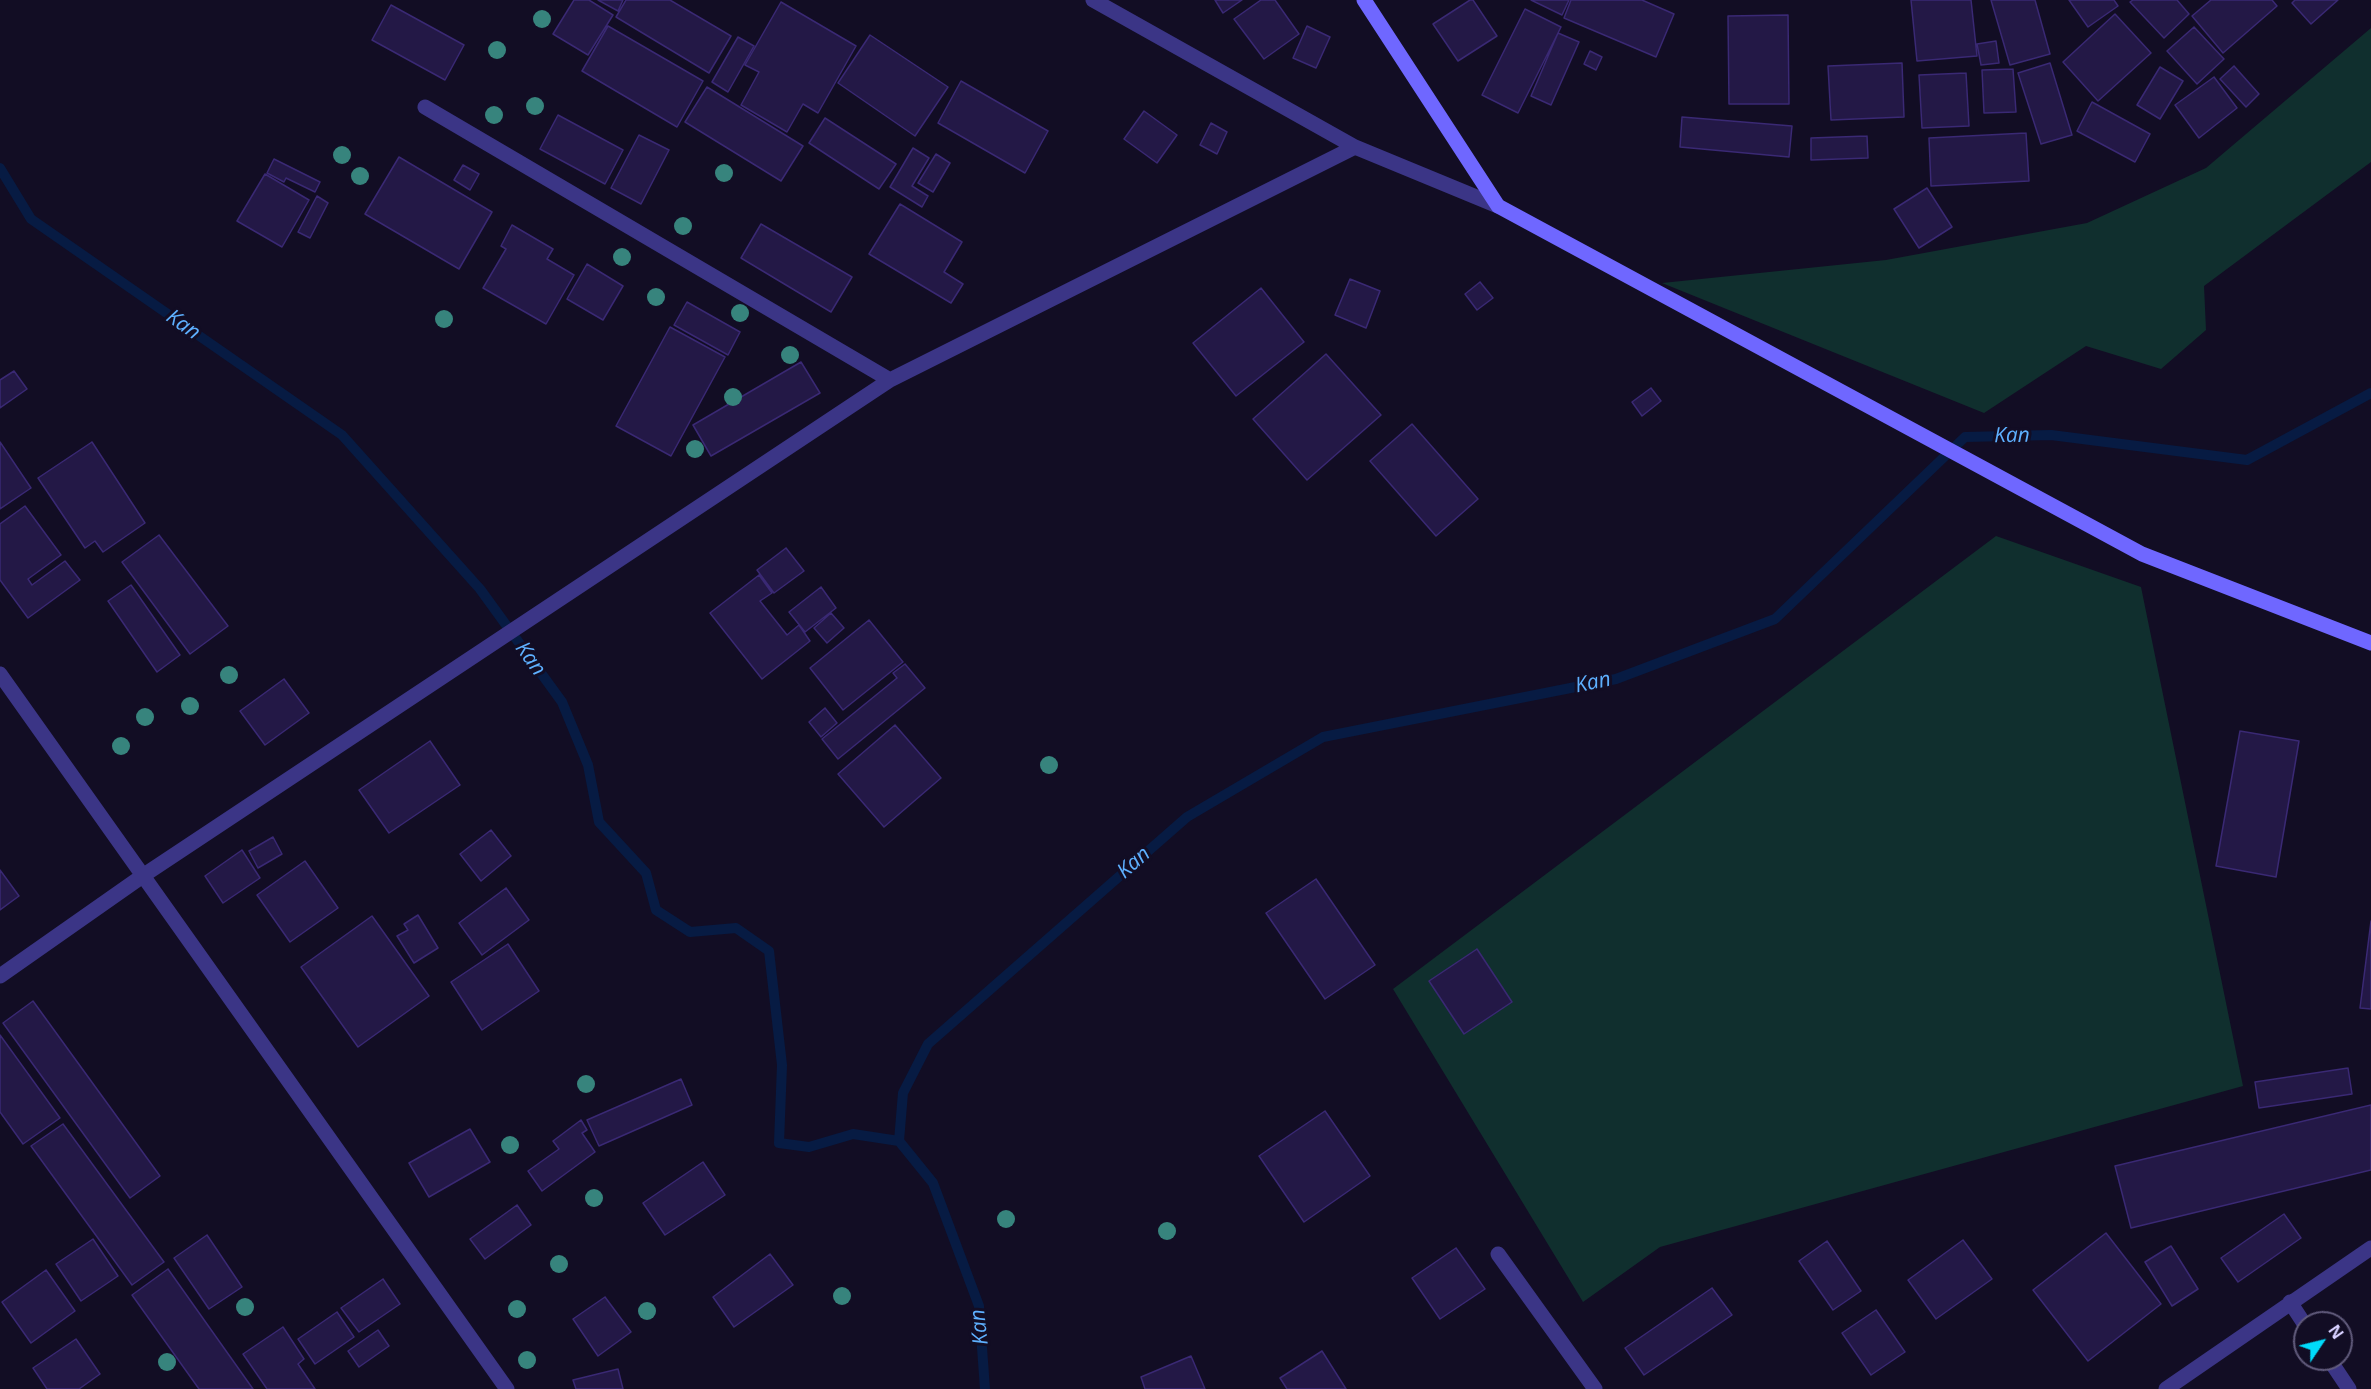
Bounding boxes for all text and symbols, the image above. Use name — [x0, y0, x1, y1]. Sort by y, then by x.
water label: Kan — [161, 304, 205, 346]
water label: Kan — [1994, 423, 2030, 449]
water label: Kan — [509, 637, 551, 681]
water label: Kan — [1573, 667, 1613, 699]
water label: Kan — [1112, 842, 1156, 884]
water label: Kan — [966, 1308, 994, 1346]
north arrow — [2293, 1311, 2353, 1371]
text: N — [2323, 1320, 2349, 1343]

